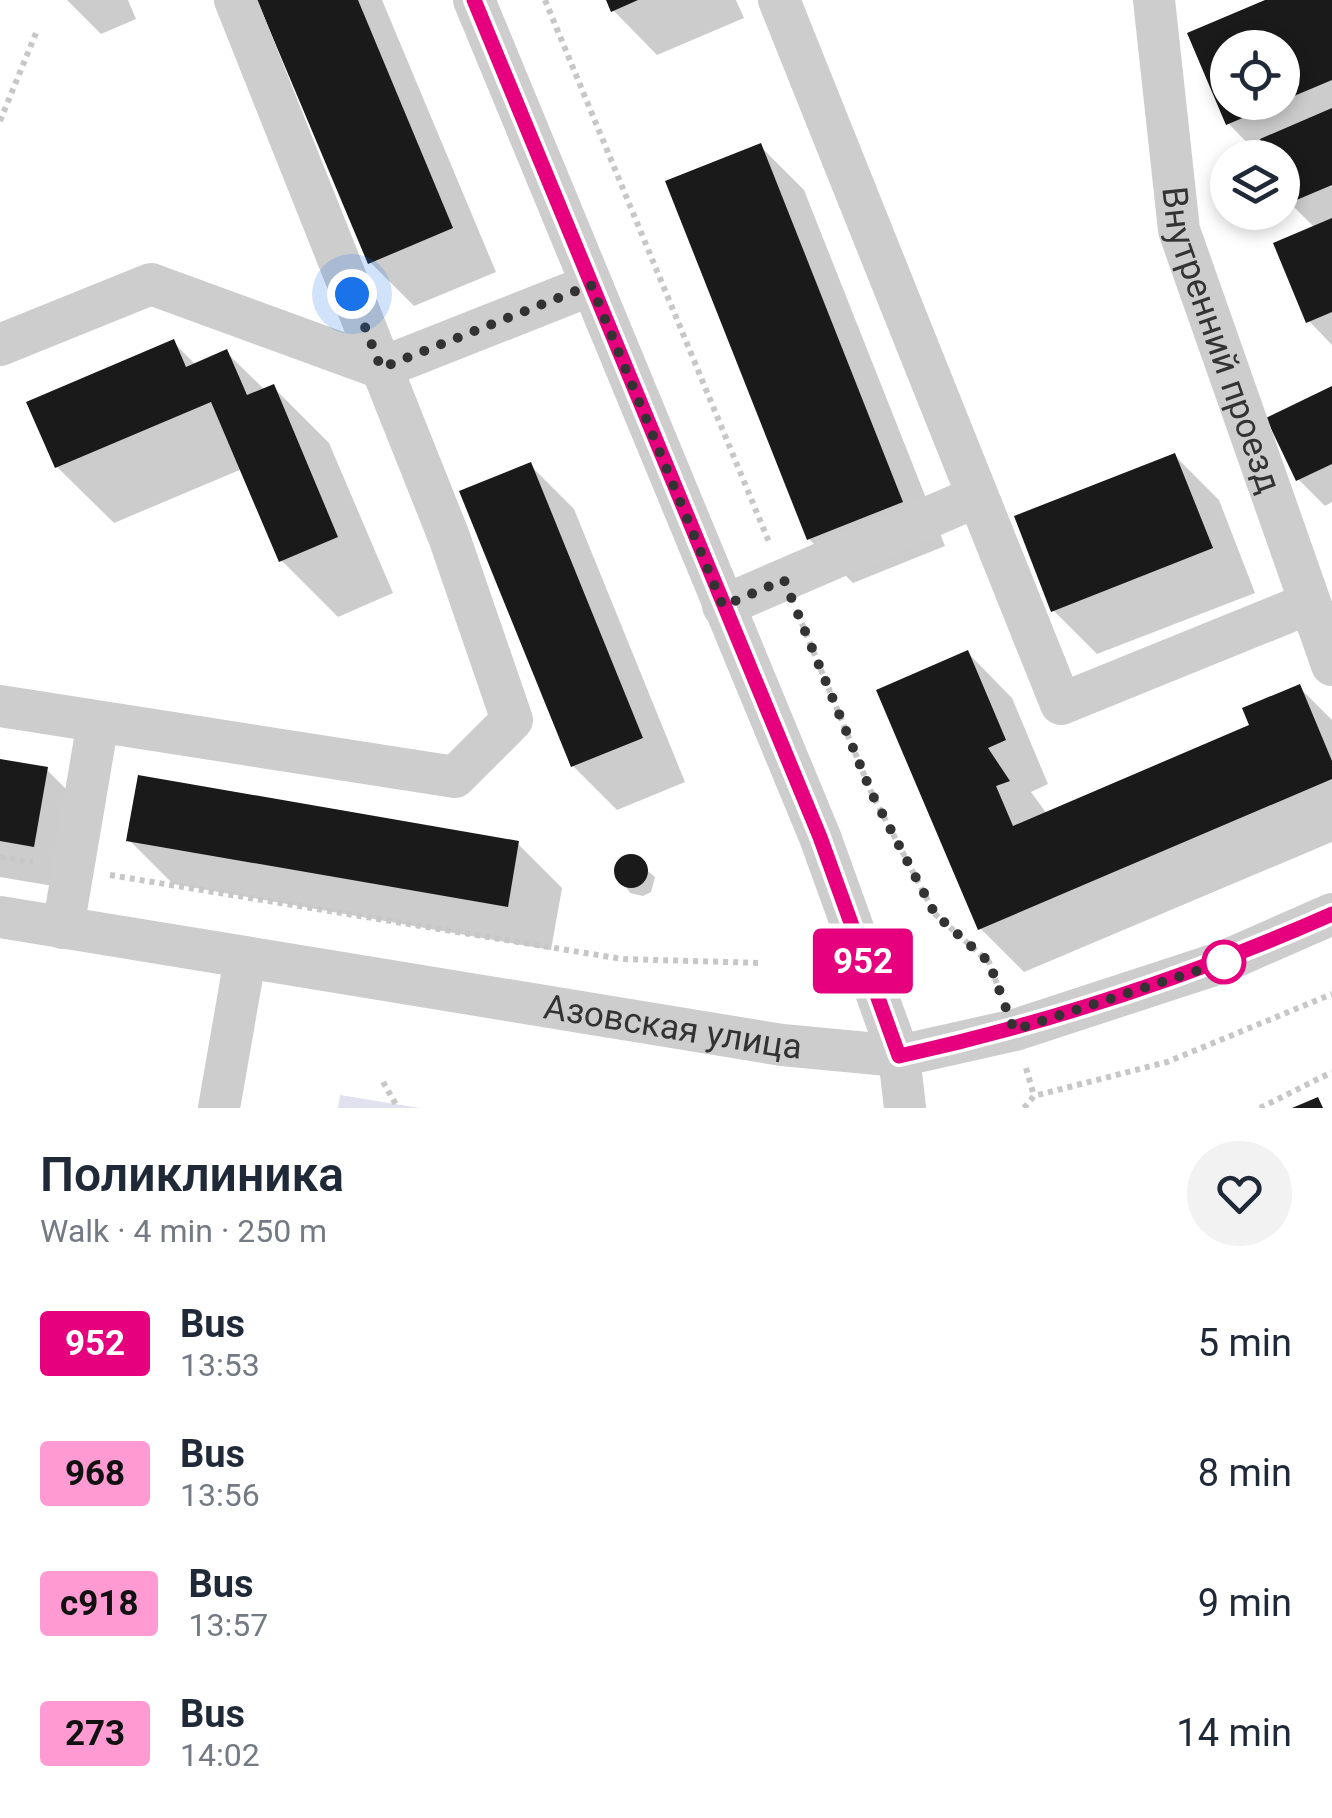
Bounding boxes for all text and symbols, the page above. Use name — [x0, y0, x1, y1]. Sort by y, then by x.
map controls — [1210, 30, 1300, 230]
button: locate — [1210, 30, 1300, 120]
button: layers — [1210, 140, 1300, 230]
street label: Внутренний проезд — [1154, 184, 1290, 498]
your location — [327, 269, 377, 319]
line badge: 952 — [806, 928, 920, 994]
text: 952 — [833, 941, 893, 982]
unlabelled marker — [1203, 941, 1245, 983]
street label: Азовская улица — [541, 986, 804, 1067]
button: heart — [1187, 1141, 1292, 1246]
text: Поликлиника — [40, 1146, 344, 1203]
text: Walk · 4 min · 250 m — [40, 1212, 327, 1250]
text: Bus — [180, 1302, 245, 1346]
text: 5 min — [1198, 1321, 1292, 1365]
text: 952 — [65, 1323, 125, 1364]
text: 13:53 — [180, 1346, 260, 1384]
text: Bus — [180, 1432, 245, 1476]
text: 8 min — [1198, 1451, 1292, 1495]
text: 968 — [65, 1453, 125, 1494]
text: 13:56 — [180, 1476, 260, 1514]
text: Bus — [188, 1562, 254, 1606]
text: 9 min — [1198, 1581, 1292, 1625]
text: с918 — [60, 1583, 138, 1624]
text: 13:57 — [188, 1606, 268, 1644]
text: Bus — [180, 1692, 245, 1736]
text: 14 min — [1176, 1711, 1292, 1755]
text: 273 — [65, 1713, 125, 1754]
text: 14:02 — [180, 1736, 260, 1774]

